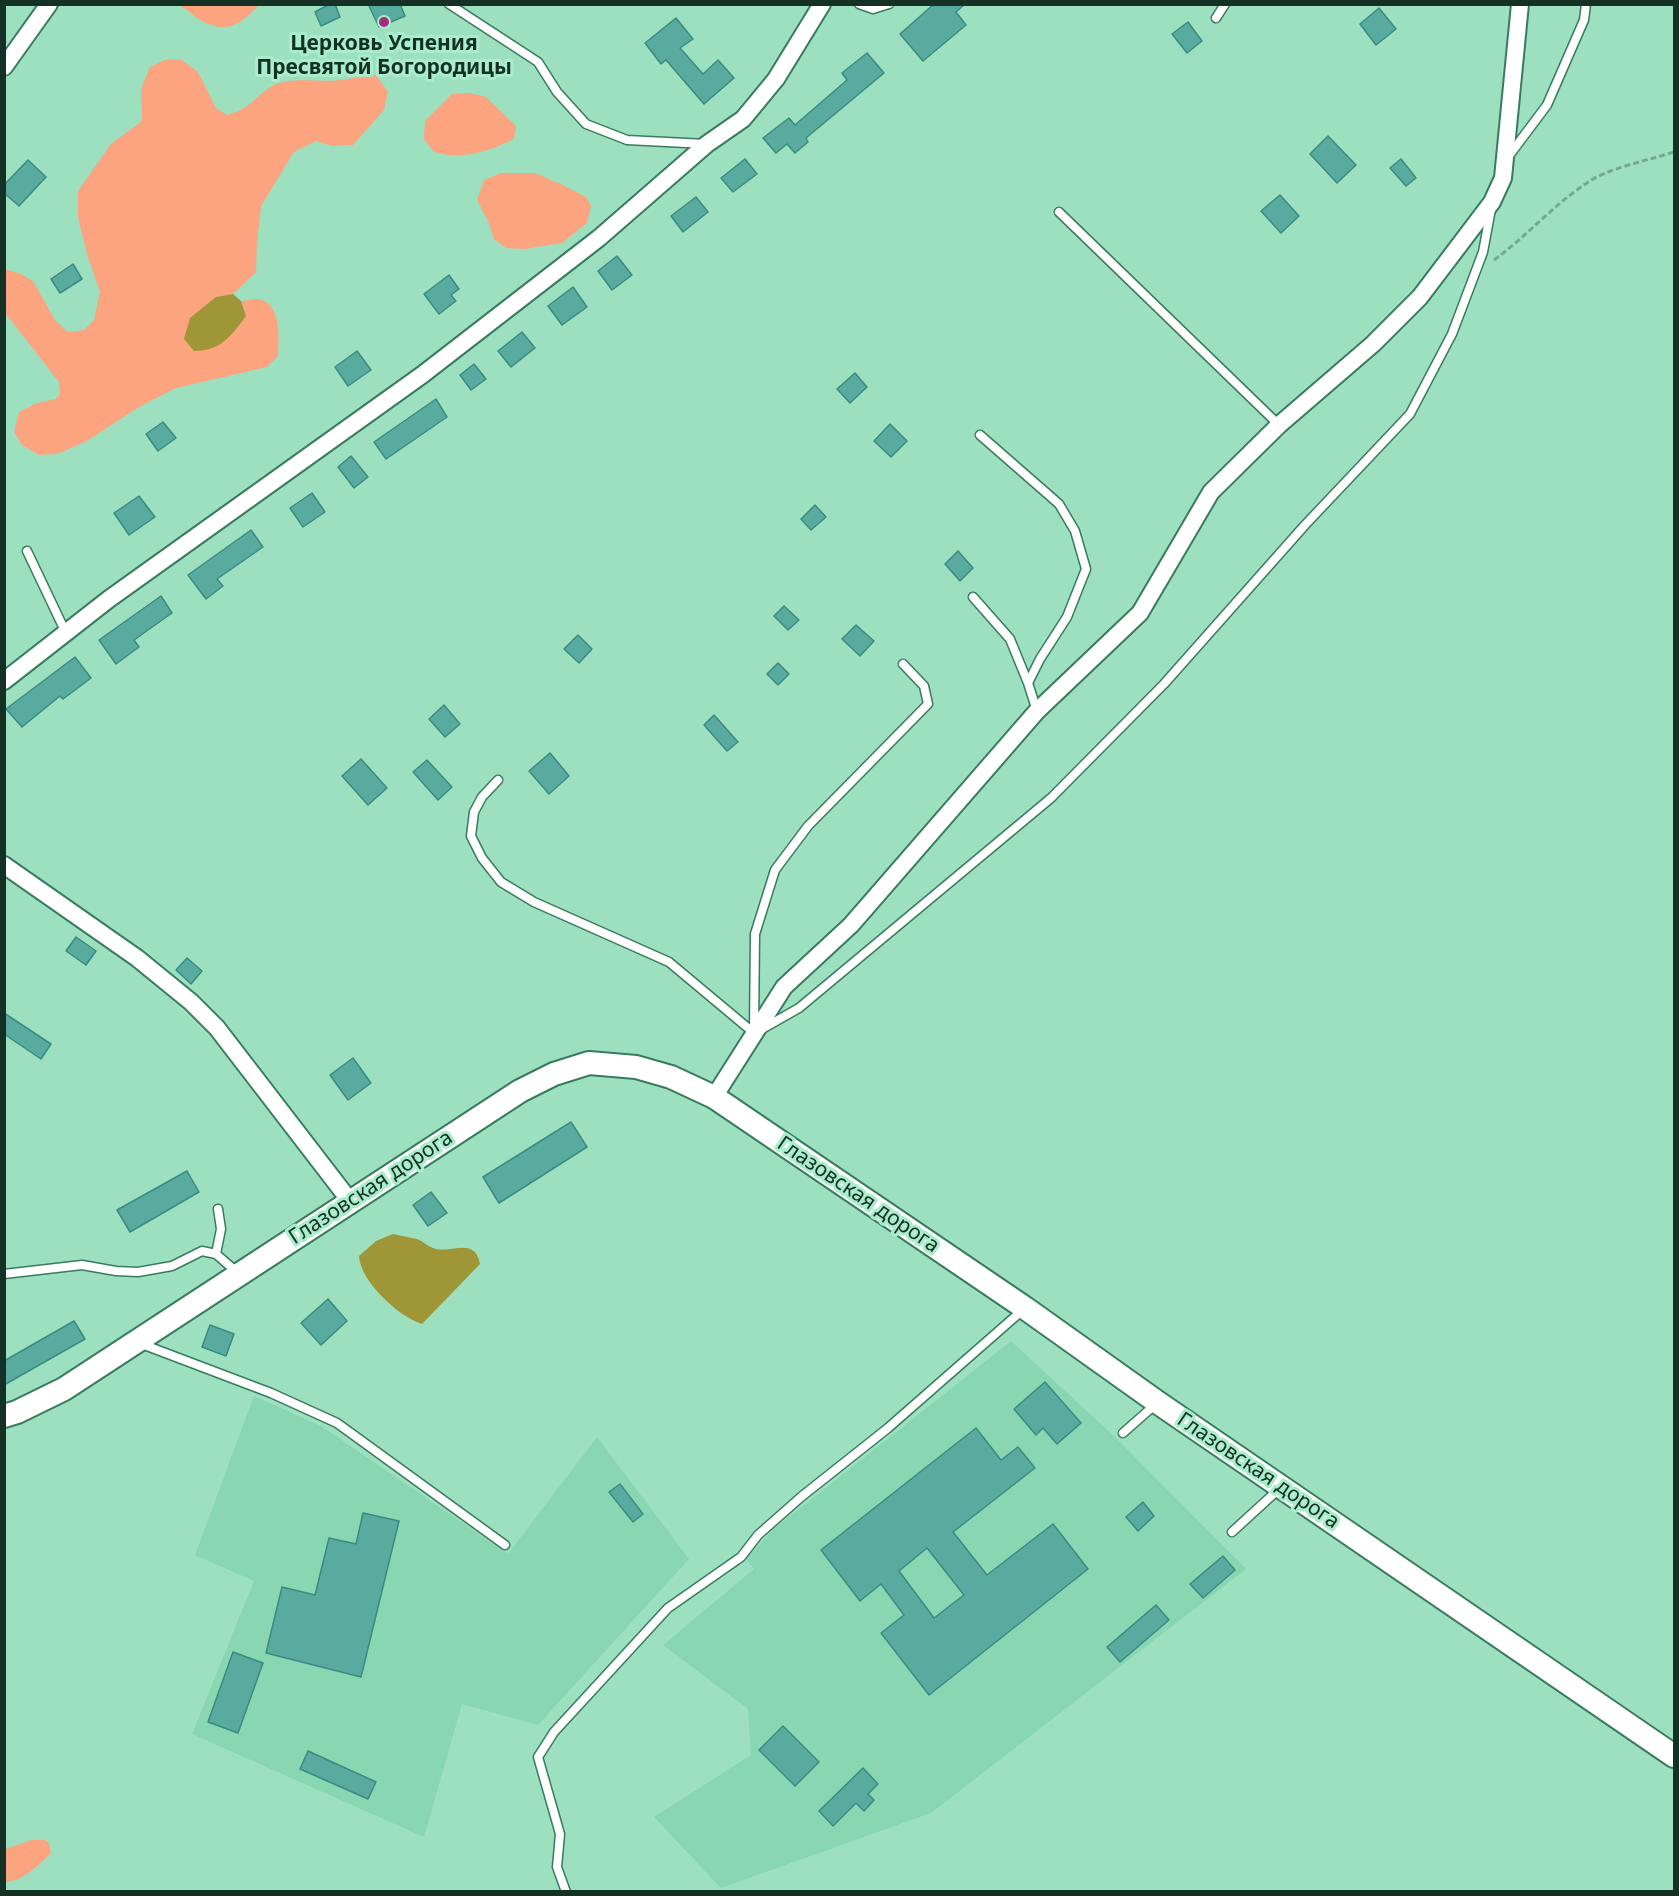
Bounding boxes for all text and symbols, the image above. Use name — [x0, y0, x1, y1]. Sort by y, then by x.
marker: Церковь Успения Пресвятой Богородицы — [377, 15, 391, 29]
place label: Церковь Успения Пресвятой Богородицы — [256, 31, 512, 81]
street label: Глазовская дорога — [284, 1126, 458, 1250]
street label: Глазовская дорога — [772, 1131, 944, 1259]
street label: Глазовская дорога — [1172, 1407, 1344, 1535]

